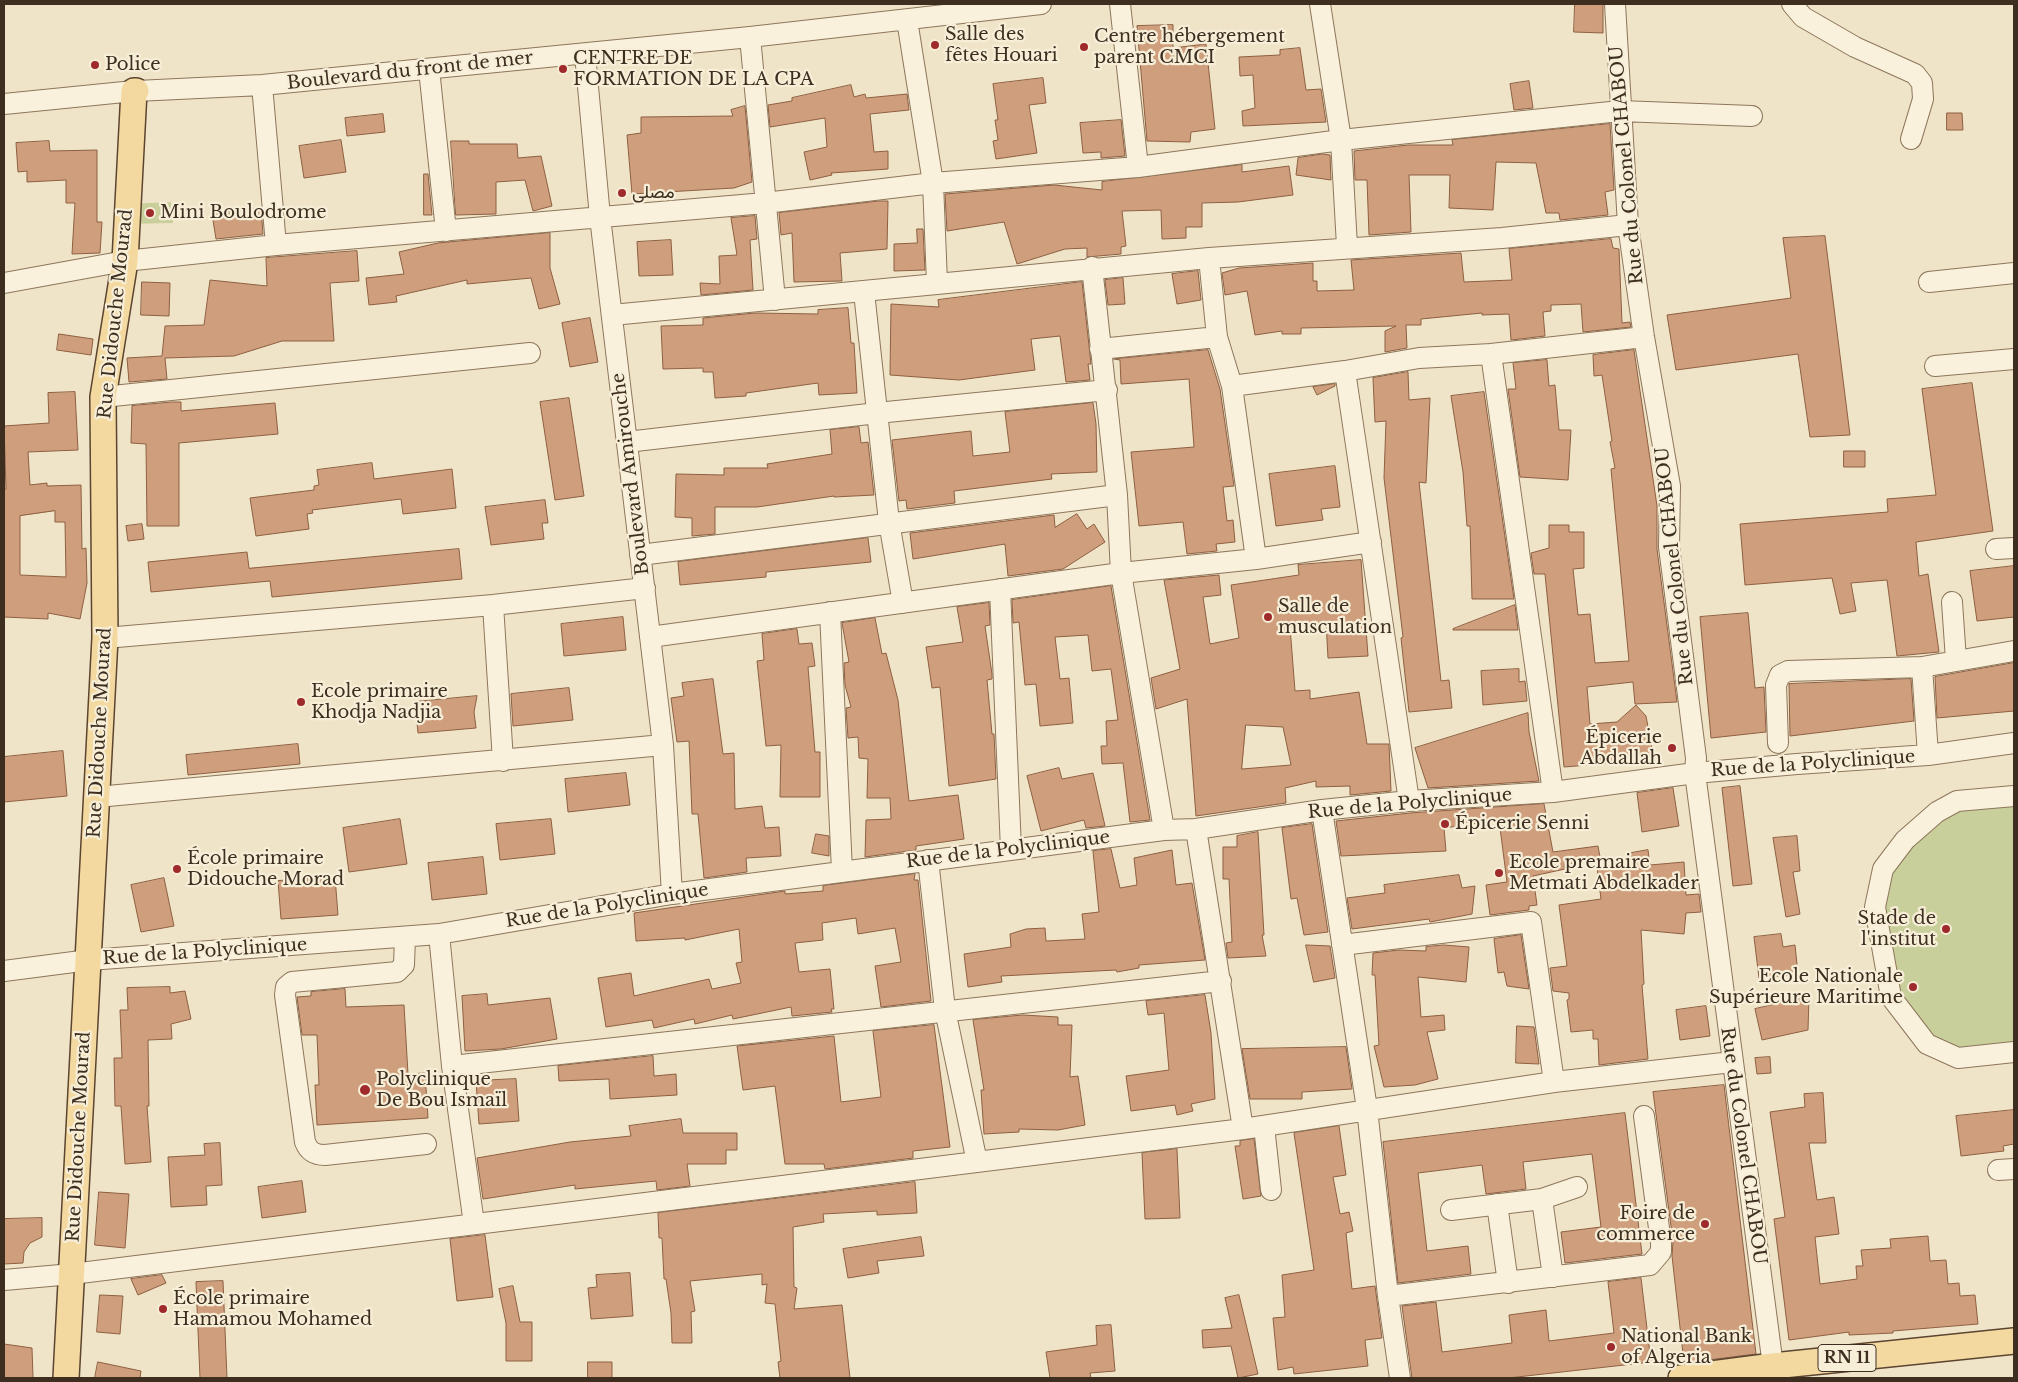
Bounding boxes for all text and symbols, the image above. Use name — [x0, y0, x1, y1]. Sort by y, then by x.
place label: Salle des fêtes Houari — [945, 24, 1058, 66]
place label: Centre hébergement parent CMCI — [1094, 26, 1285, 68]
marker: Salle des fêtes Houari — [929, 39, 941, 51]
marker: Centre hébergement parent CMCI — [1078, 41, 1090, 53]
street label: Rue du Colonel CHABOU — [1606, 45, 1648, 285]
street label: Boulevard du front de mer — [286, 47, 534, 95]
place label: CENTRE DE FORMATION DE LA CPA — [573, 48, 814, 90]
place label: Police — [105, 54, 161, 76]
marker: Police — [89, 59, 101, 71]
marker: CENTRE DE FORMATION DE LA CPA — [557, 63, 569, 75]
place label: مصلى — [632, 182, 674, 204]
marker: مصلى — [616, 187, 628, 199]
place label: Mini Boulodrome — [160, 202, 327, 224]
marker: Mini Boulodrome — [144, 207, 156, 219]
street label: Rue Didouche Mourad — [94, 208, 138, 420]
street label: Boulevard Amirouche — [608, 371, 654, 577]
street label: Rue du Colonel CHABOU — [1652, 446, 1698, 686]
place label: Salle de musculation — [1278, 596, 1392, 638]
marker: Salle de musculation — [1262, 611, 1274, 623]
street label: Rue Didouche Mourad — [84, 627, 116, 839]
place label: Ecole primaire Khodja Nadjia — [311, 681, 448, 724]
marker: Ecole primaire Khodja Nadjia — [295, 696, 307, 708]
place label: Épicerie Abdallah — [1580, 727, 1662, 770]
marker: Épicerie Abdallah — [1666, 742, 1678, 754]
street label: Rue de la Polyclinique — [1710, 746, 1916, 782]
street label: Rue de la Polyclinique — [1307, 784, 1513, 824]
place label: Épicerie Senni — [1455, 813, 1589, 835]
marker: Épicerie Senni — [1439, 818, 1451, 830]
street label: Rue de la Polyclinique — [905, 827, 1111, 873]
place label: École primaire Didouche Morad — [187, 848, 344, 891]
place label: Ecole premaire Metmati Abdelkader — [1509, 852, 1699, 894]
marker: École primaire Didouche Morad — [171, 863, 183, 875]
marker: Ecole premaire Metmati Abdelkader — [1493, 867, 1505, 879]
street label: Rue de la Polyclinique — [504, 879, 710, 933]
place label: Stade de l'institut — [1858, 908, 1936, 951]
marker: Stade de l'institut — [1940, 923, 1952, 935]
street label: Rue de la Polyclinique — [102, 934, 308, 970]
place label: Ecole Nationale Supérieure Maritime — [1709, 966, 1903, 1009]
marker: Ecole Nationale Supérieure Maritime — [1907, 981, 1919, 993]
street label: Rue du Colonel CHABOU — [1716, 1026, 1770, 1266]
street label: Rue Didouche Mourad — [63, 1031, 95, 1243]
place label: Polyclinique De Bou Ismaïl — [376, 1069, 507, 1112]
marker: Polyclinique De Bou Ismaïl — [358, 1083, 372, 1097]
place label: Foire de commerce — [1596, 1203, 1695, 1246]
marker: Foire de commerce — [1699, 1218, 1711, 1230]
place label: École primaire Hamamou Mohamed — [173, 1288, 372, 1330]
marker: École primaire Hamamou Mohamed — [157, 1303, 169, 1315]
place label: National Bank of Algeria — [1621, 1326, 1752, 1368]
marker: National Bank of Algeria — [1605, 1341, 1617, 1353]
road number: RN 11 — [1818, 1345, 1876, 1372]

